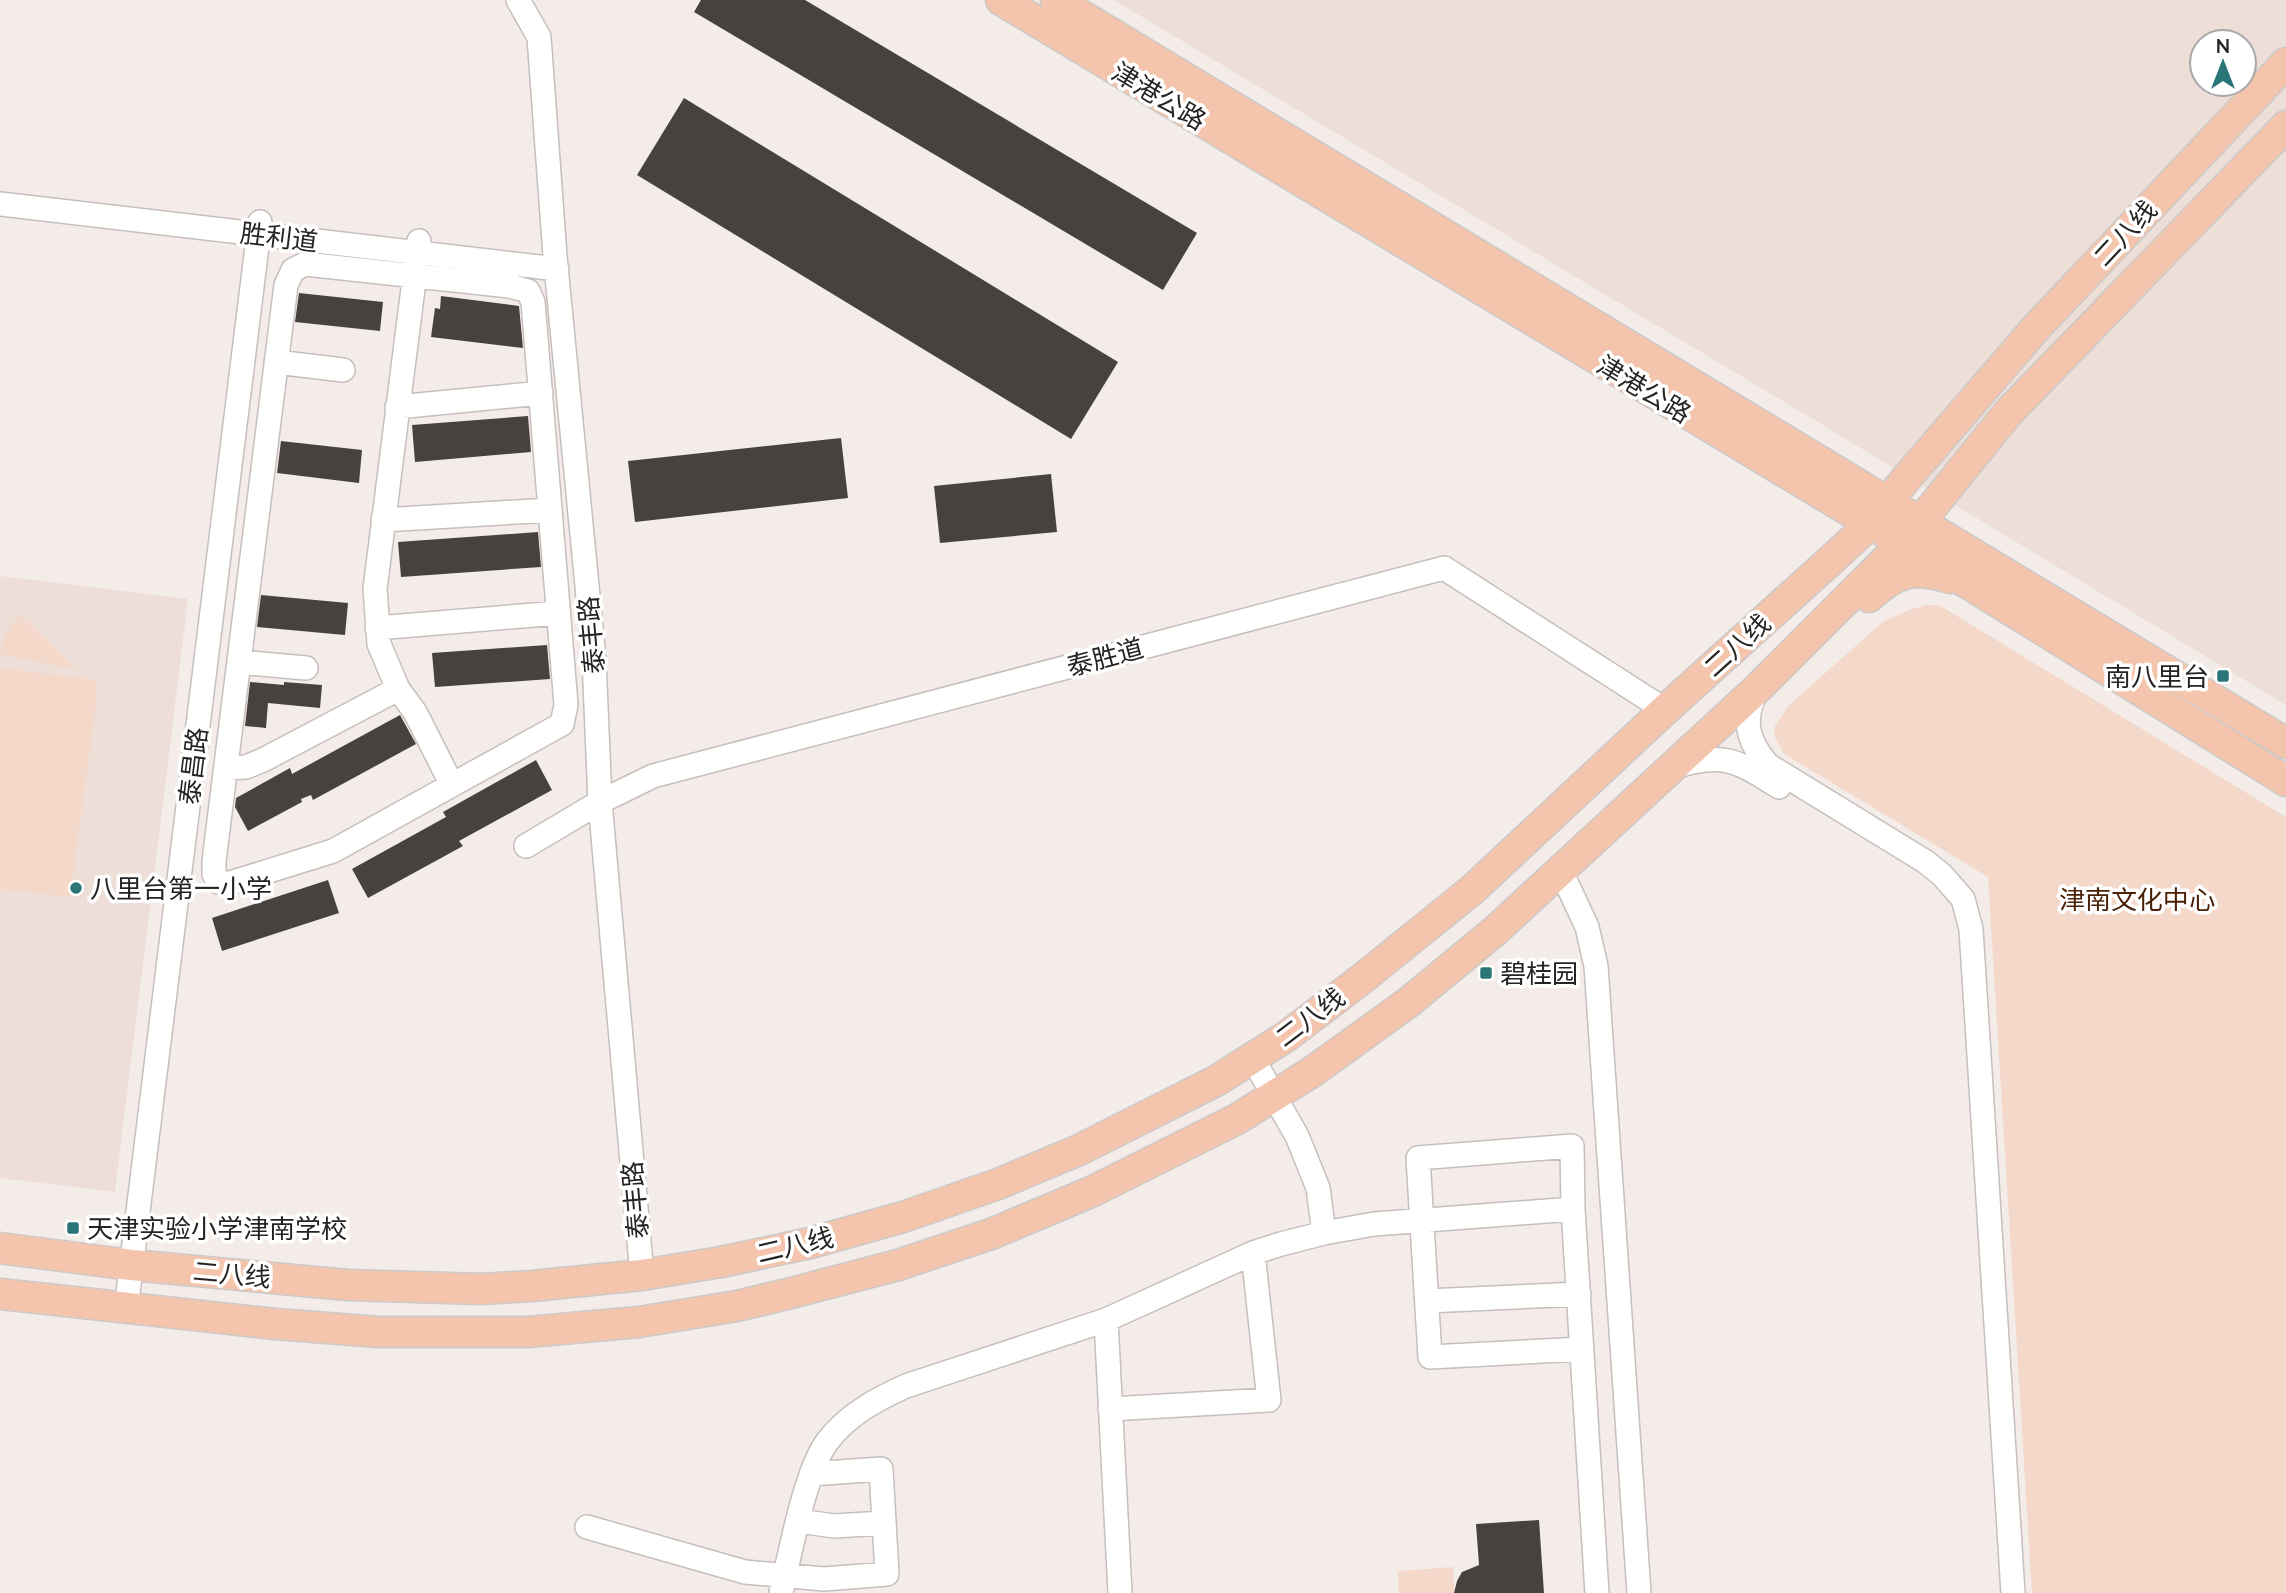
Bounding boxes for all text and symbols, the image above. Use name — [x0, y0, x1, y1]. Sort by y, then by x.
north arrow — [2188, 28, 2258, 98]
text: N — [2216, 34, 2230, 58]
street label: 津港公路 — [1106, 55, 1212, 137]
street label: 二八线 — [2086, 193, 2164, 273]
street label: 胜利道 — [238, 216, 320, 258]
street label: 津港公路 — [1591, 348, 1697, 430]
street label: 泰丰路 — [571, 595, 611, 675]
street label: 二八线 — [1697, 607, 1777, 683]
street label: 泰胜道 — [1063, 631, 1147, 683]
place label: 南八里台 — [2105, 660, 2209, 693]
marker: 南八里台 — [2215, 668, 2231, 684]
street label: 泰昌路 — [172, 725, 214, 807]
place label: 八里台第一小学 — [90, 872, 272, 905]
marker: 八里台第一小学 — [68, 880, 84, 896]
park label: 津南文化中心 — [2059, 883, 2215, 916]
place label: 碧桂园 — [1500, 957, 1578, 990]
marker: 碧桂园 — [1478, 965, 1494, 981]
street label: 二八线 — [1269, 980, 1351, 1054]
street label: 泰丰路 — [615, 1160, 655, 1240]
place label: 天津实验小学津南学校 — [87, 1212, 347, 1245]
marker: 天津实验小学津南学校 — [65, 1220, 81, 1236]
street label: 二八线 — [753, 1220, 837, 1270]
street label: 二八线 — [192, 1254, 272, 1294]

